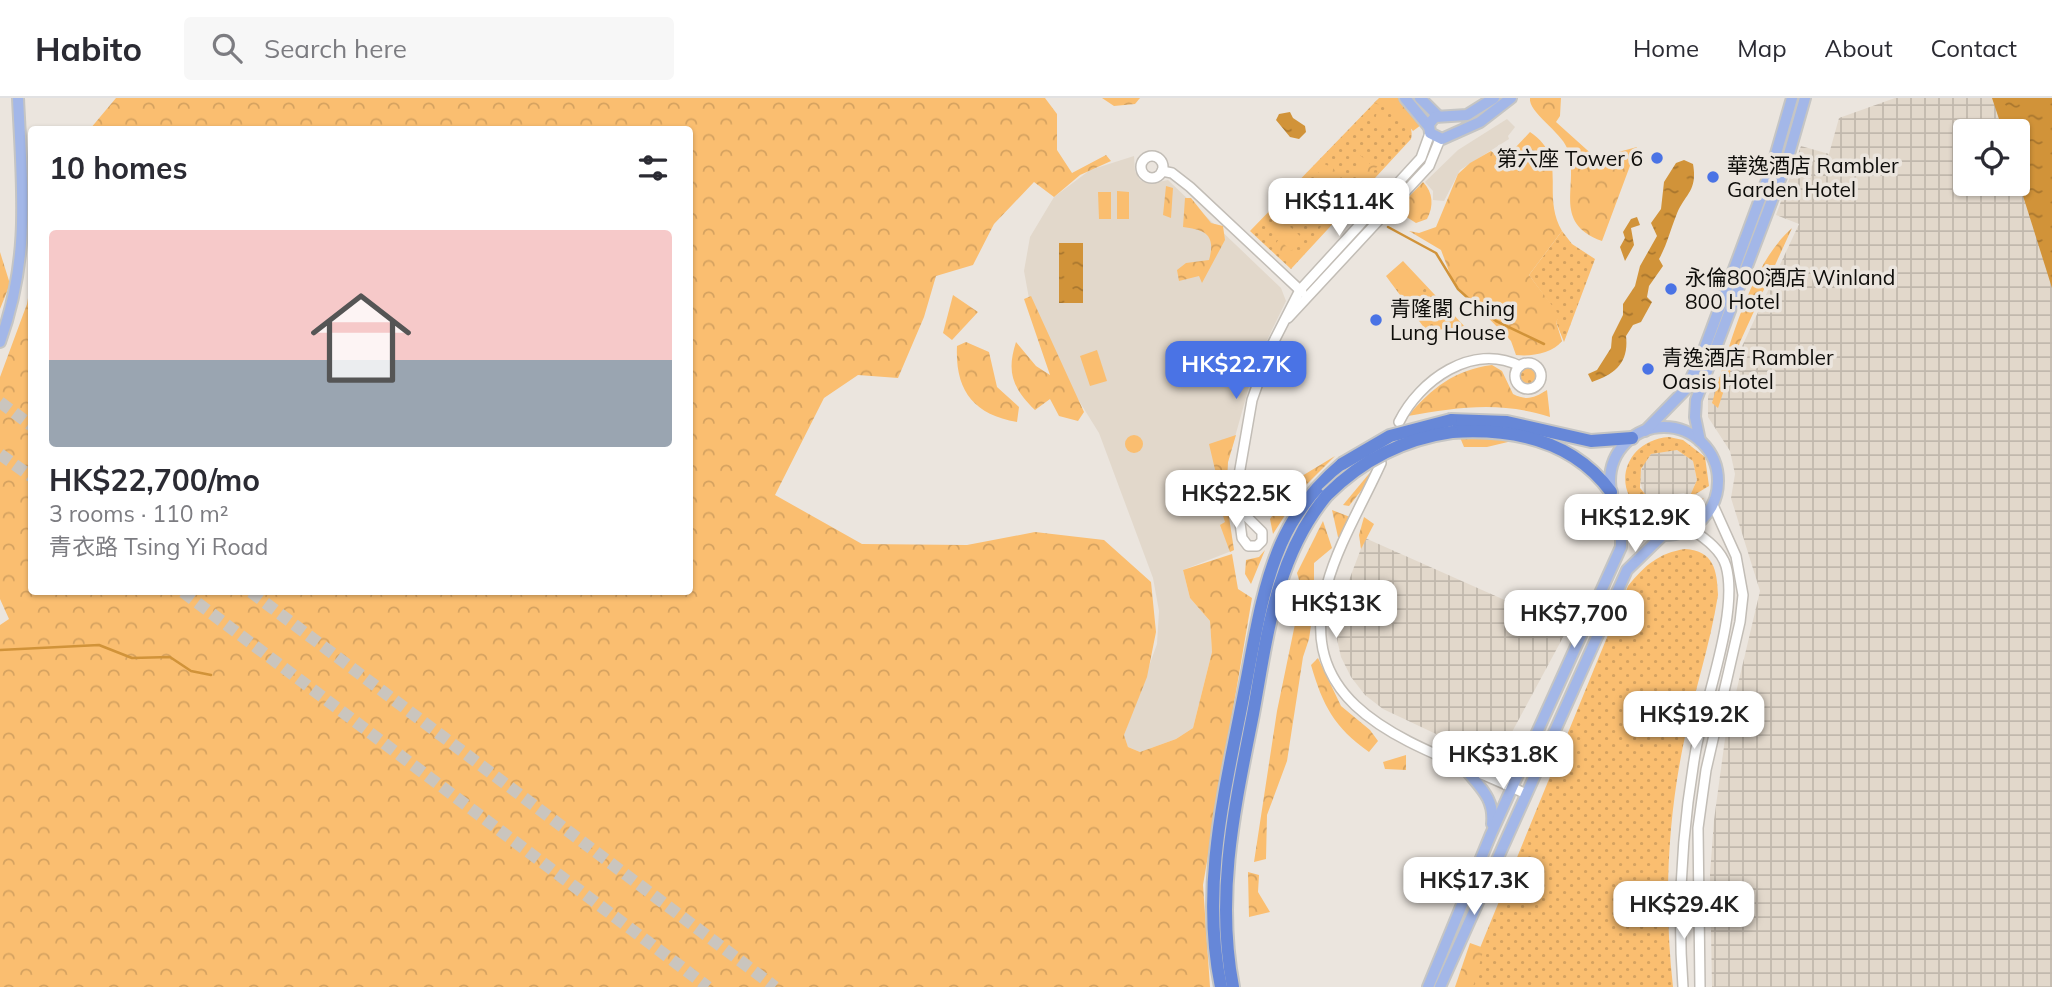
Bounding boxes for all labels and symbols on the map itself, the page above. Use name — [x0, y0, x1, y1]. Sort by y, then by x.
place label: 第六座 Tower 6 — [1496, 145, 1643, 171]
marker: 第六座 Tower 6 — [1649, 150, 1665, 166]
place label: 華逸酒店 Rambler Garden Hotel — [1727, 152, 1899, 202]
marker: 華逸酒店 Rambler Garden Hotel — [1705, 169, 1721, 185]
pin: HK$11.4K — [1267, 178, 1411, 238]
place label: 永倫800酒店 Winland 800 Hotel — [1685, 264, 1895, 314]
marker: 永倫800酒店 Winland 800 Hotel — [1663, 281, 1679, 297]
place label: 青隆閣 Ching Lung House — [1390, 295, 1515, 345]
marker: 青隆閣 Ching Lung House — [1368, 312, 1384, 328]
pin: HK$22.7K — [1164, 342, 1308, 401]
place label: 青逸酒店 Rambler Oasis Hotel — [1662, 344, 1834, 394]
marker: 青逸酒店 Rambler Oasis Hotel — [1640, 361, 1656, 377]
pin: HK$22.5K — [1164, 470, 1308, 530]
pin: HK$12.9K — [1563, 494, 1707, 554]
pin: HK$13K — [1279, 580, 1393, 640]
pin: HK$7,700 — [1502, 590, 1646, 650]
pin: HK$19.2K — [1622, 692, 1766, 751]
pin: HK$31.8K — [1431, 732, 1575, 791]
pin: HK$17.3K — [1402, 858, 1546, 917]
pin: HK$29.4K — [1612, 882, 1756, 941]

